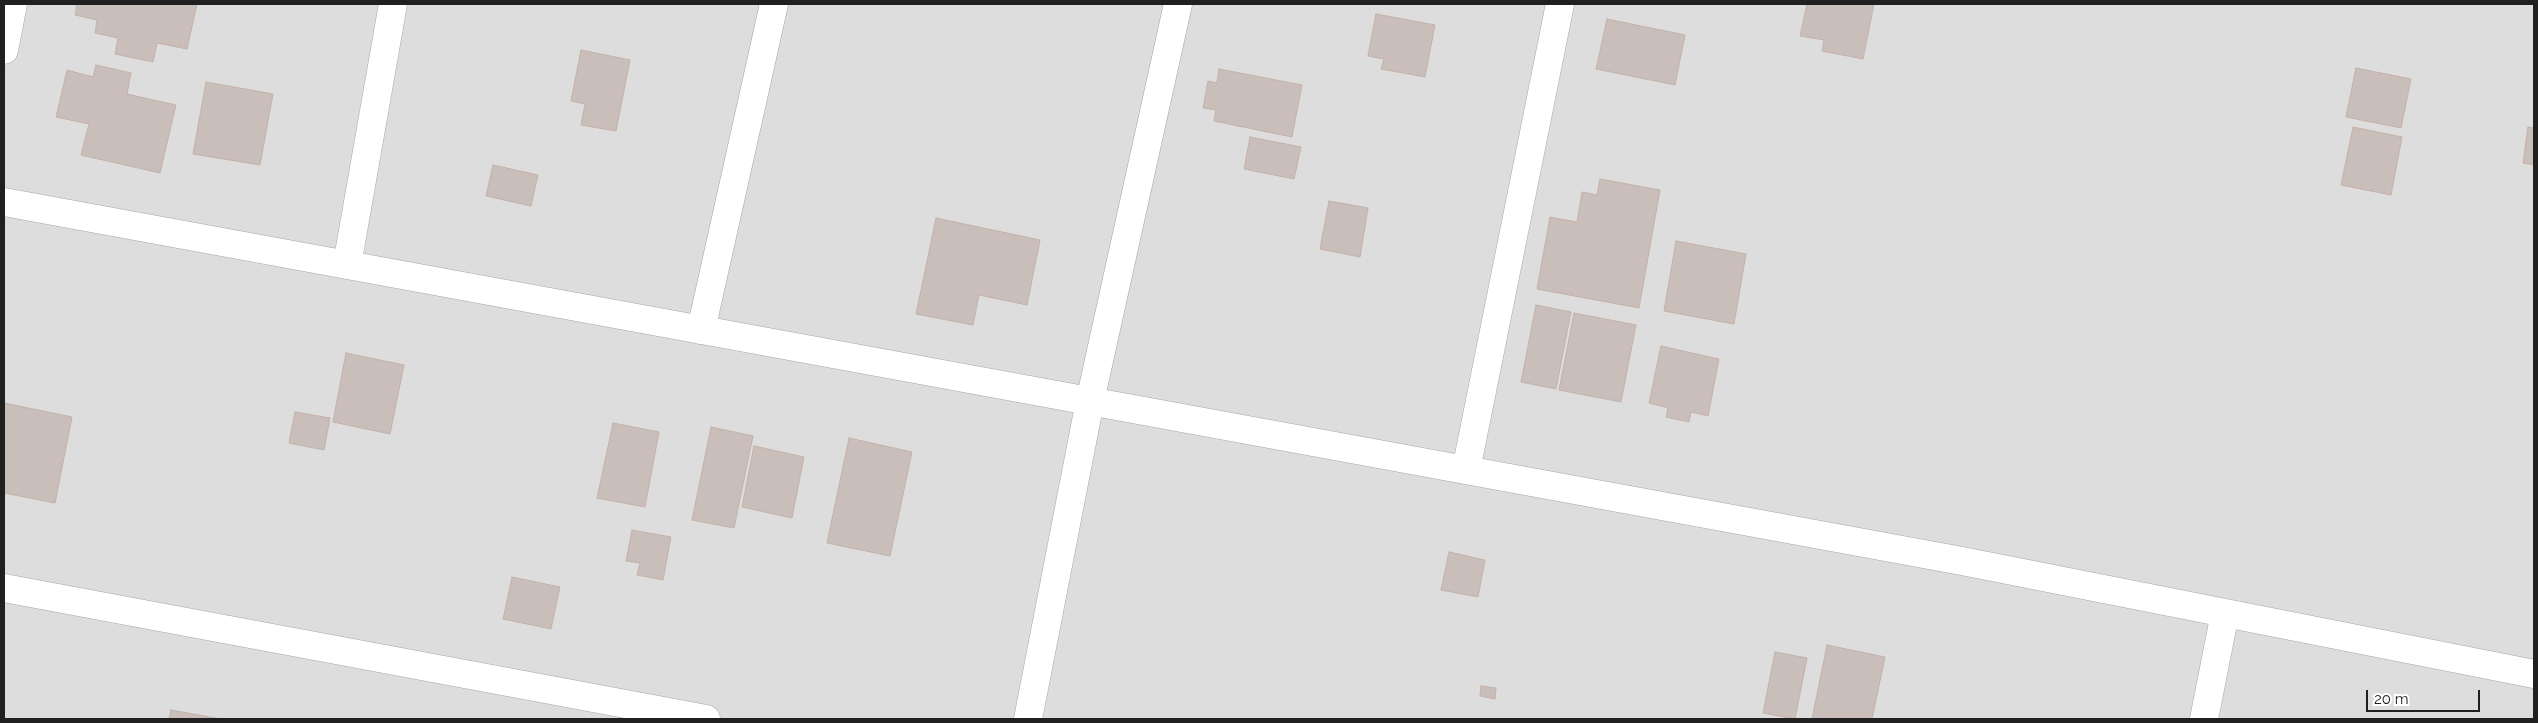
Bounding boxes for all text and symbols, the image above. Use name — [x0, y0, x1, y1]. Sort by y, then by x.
scale bar — [2368, 680, 2482, 712]
text: 20 m — [2374, 690, 2409, 708]

